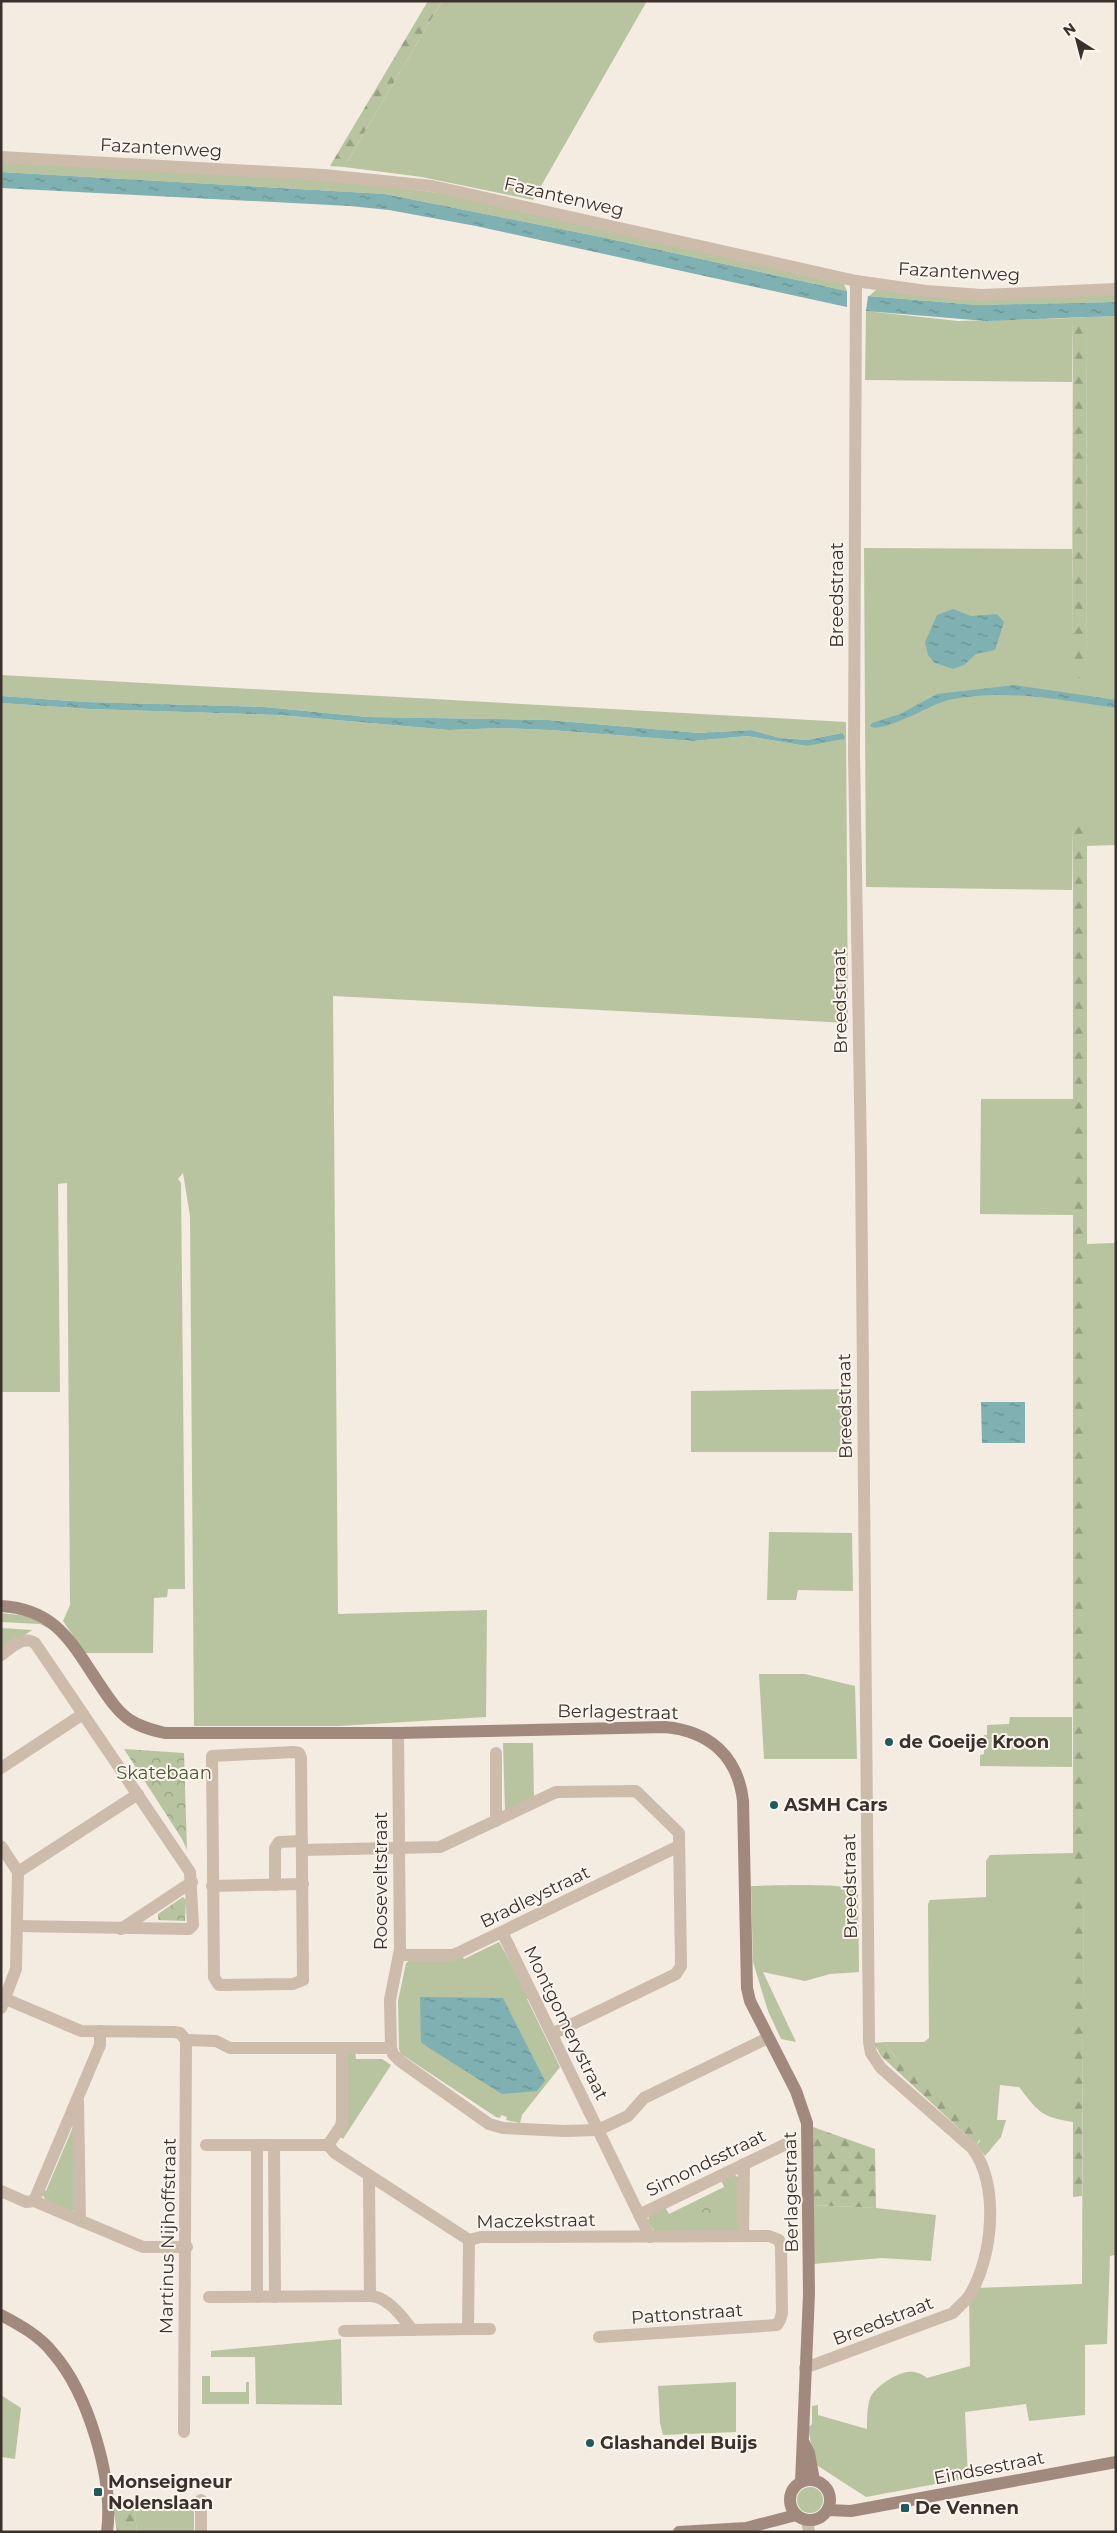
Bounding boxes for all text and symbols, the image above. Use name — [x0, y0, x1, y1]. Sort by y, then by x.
north arrow — [1052, 15, 1102, 65]
text: N — [1059, 19, 1079, 40]
street label: Fazantenweg — [99, 134, 223, 162]
street label: Fazantenweg — [502, 173, 626, 221]
street label: Fazantenweg — [897, 258, 1021, 286]
street label: Breedstraat — [826, 542, 848, 648]
street label: Breedstraat — [828, 948, 852, 1054]
street label: Breedstraat — [833, 1353, 857, 1459]
street label: Berlagestraat — [557, 1700, 679, 1724]
place label: de Goeije Kroon — [899, 1731, 1049, 1753]
marker: de Goeije Kroon — [883, 1736, 895, 1748]
park label: Skatebaan — [116, 1762, 212, 1784]
place label: ASMH Cars — [783, 1794, 888, 1816]
marker: ASMH Cars — [768, 1799, 780, 1811]
street label: Rooseveltstraat — [370, 1812, 392, 1950]
street label: Breedstraat — [838, 1833, 862, 1939]
street label: Bradleystraat — [477, 1861, 593, 1933]
street label: Montgomerystraat — [519, 1942, 613, 2104]
street label: Simondsstraat — [642, 2124, 770, 2202]
street label: Berlagestraat — [779, 2131, 803, 2253]
street label: Martinus Nijhoffstraat — [155, 2138, 181, 2334]
street label: Maczekstraat — [476, 2209, 596, 2233]
street label: Breedstraat — [830, 2292, 936, 2350]
street label: Pattonstraat — [630, 2299, 744, 2329]
place label: Glashandel Buijs — [600, 2432, 757, 2454]
marker: Glashandel Buijs — [584, 2437, 596, 2449]
street label: Eindsestraat — [932, 2447, 1046, 2489]
place label: Monseigneur Nolenslaan — [108, 2471, 233, 2514]
marker: Monseigneur Nolenslaan — [92, 2486, 104, 2498]
place label: De Vennen — [915, 2497, 1019, 2519]
marker: De Vennen — [899, 2502, 911, 2514]

